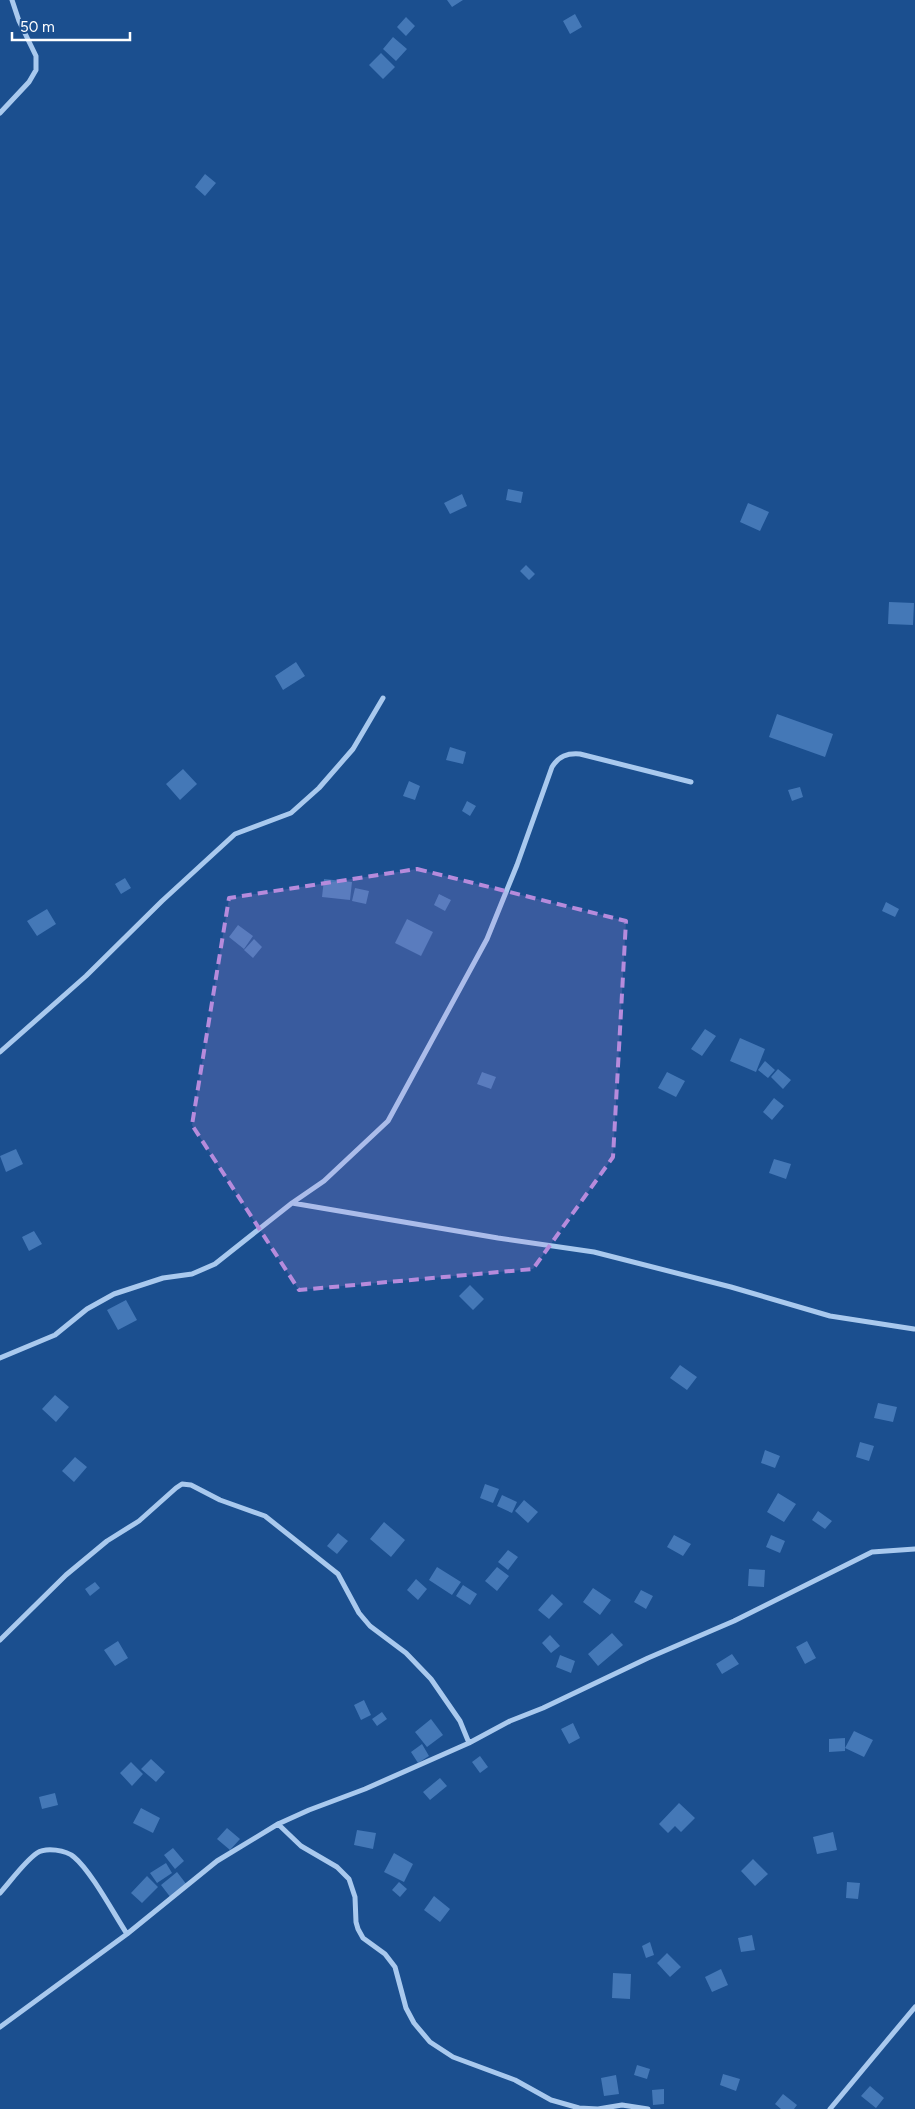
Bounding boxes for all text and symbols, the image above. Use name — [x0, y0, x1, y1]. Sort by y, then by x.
scale bar — [12, 10, 130, 42]
text: 50 m — [20, 18, 55, 36]

